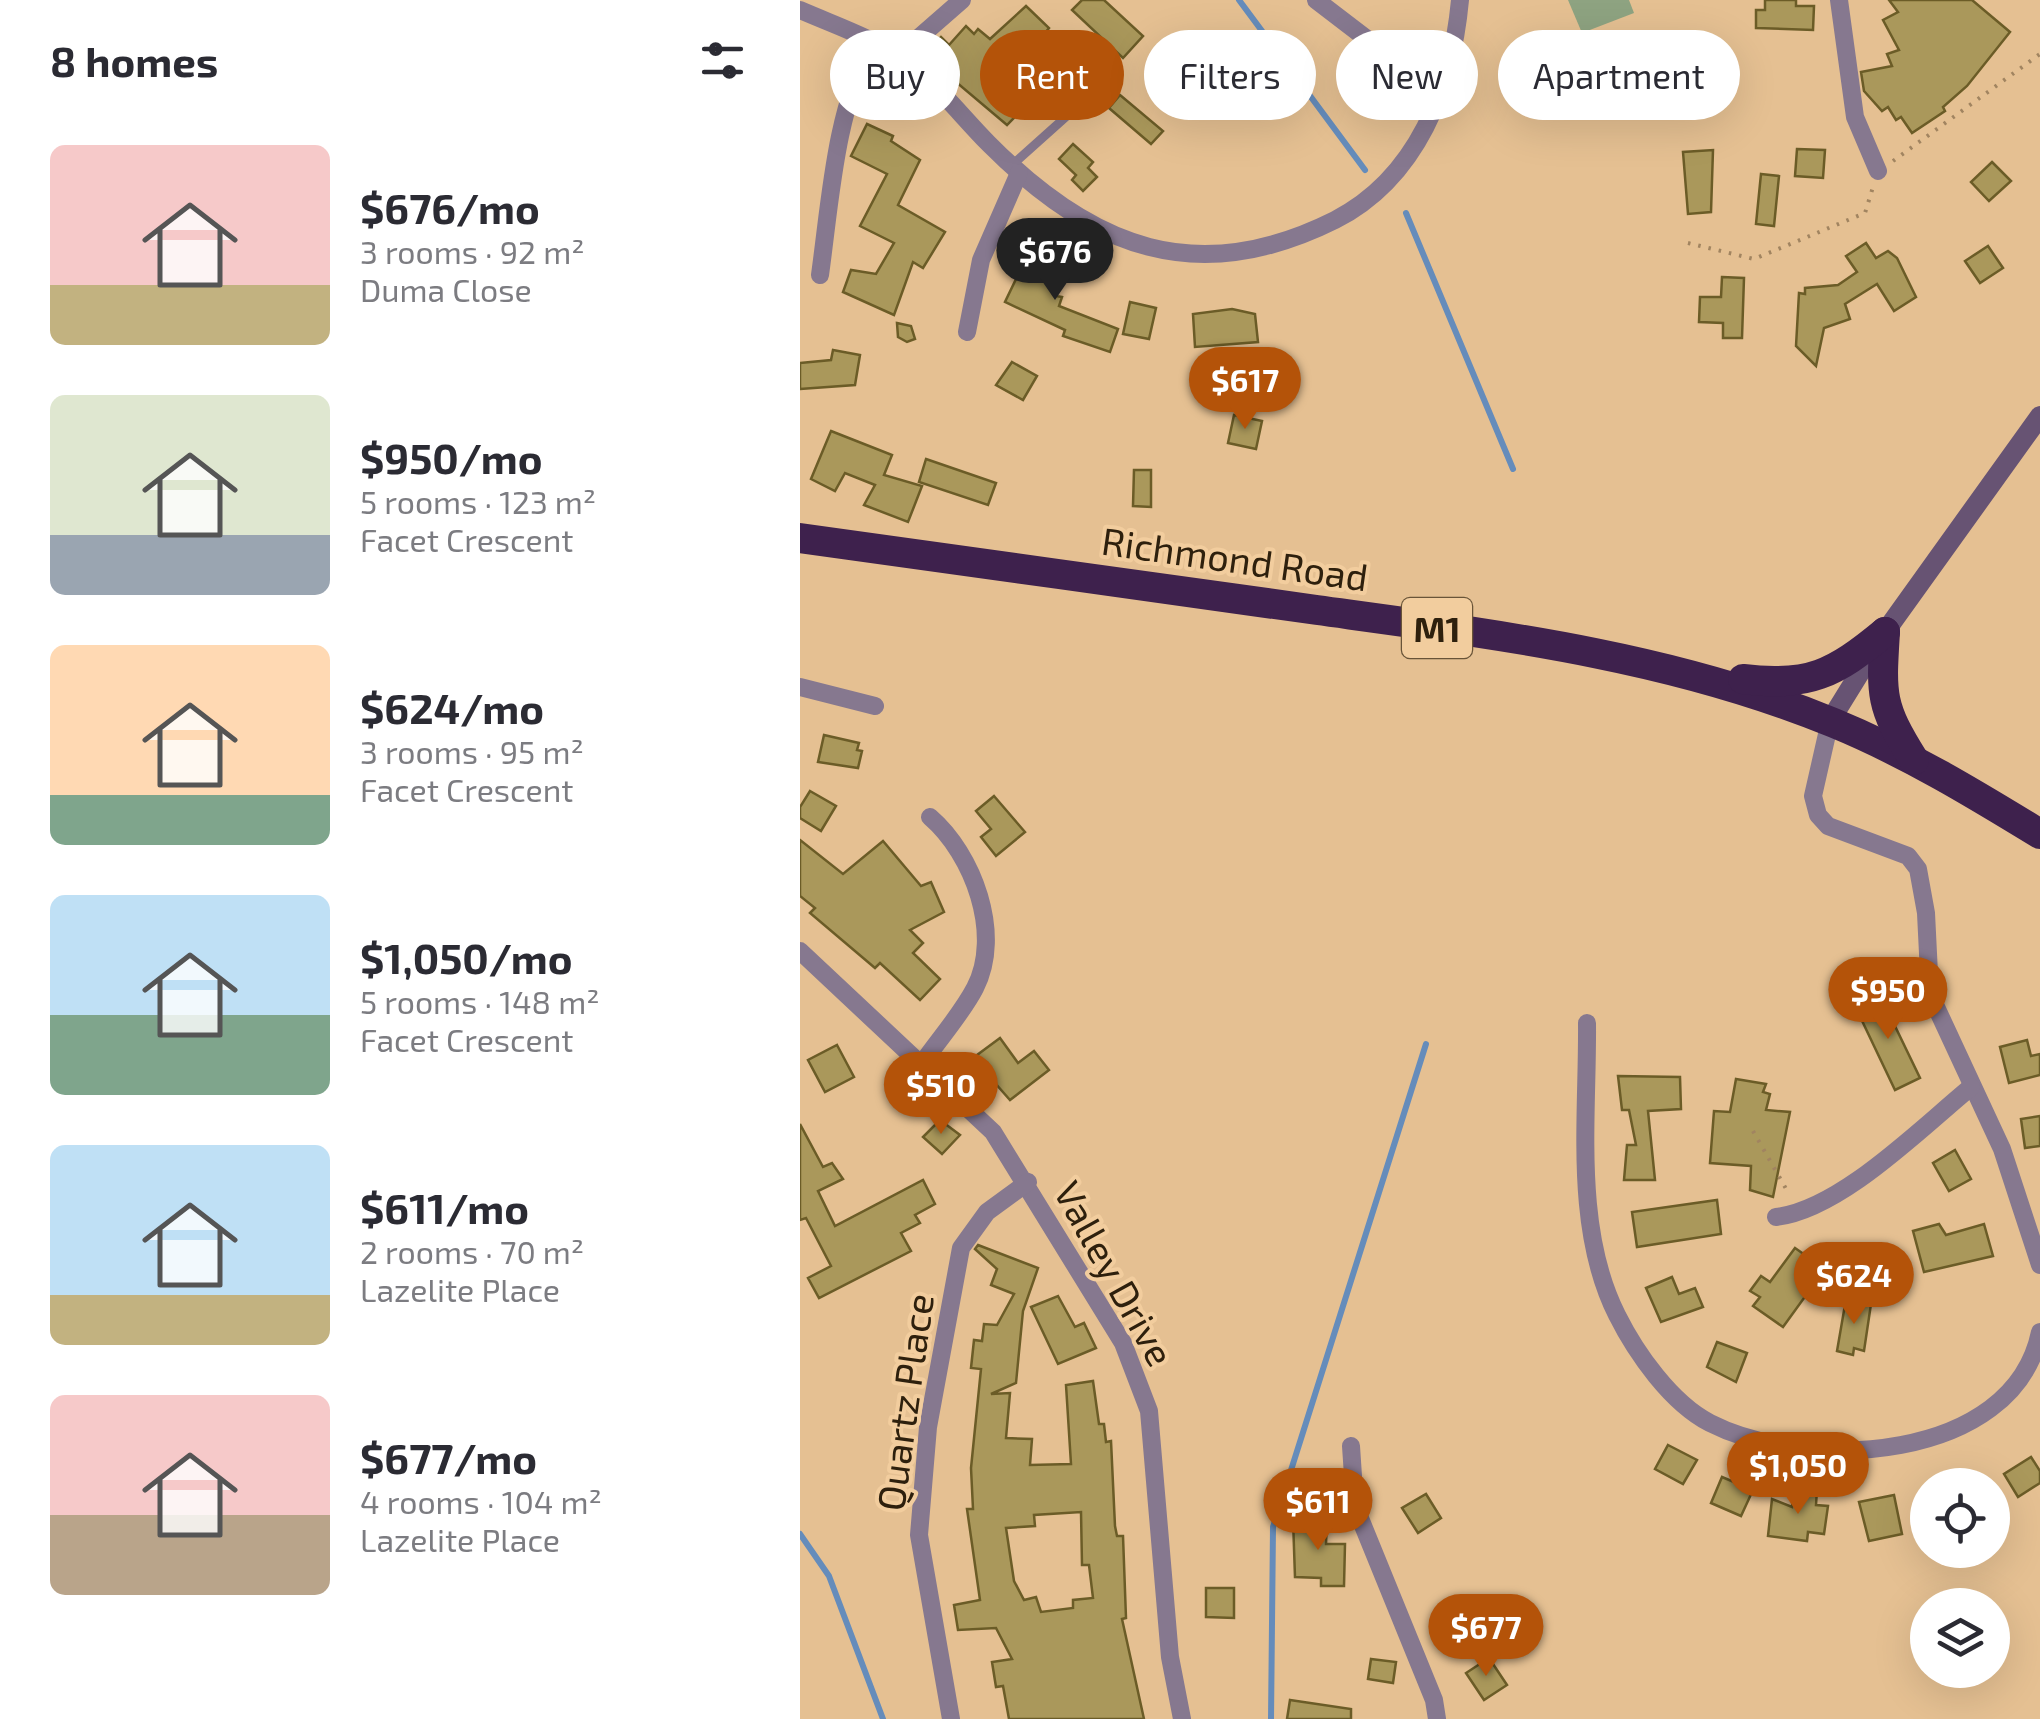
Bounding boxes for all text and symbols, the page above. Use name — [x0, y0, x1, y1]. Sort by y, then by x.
chip: Buy — [830, 30, 960, 120]
chip: Rent — [980, 30, 1124, 120]
chip: Filters — [1144, 30, 1316, 120]
chip: New — [1336, 30, 1478, 120]
chip: Apartment — [1498, 30, 1740, 120]
icon: filters — [695, 33, 750, 88]
text: 8 homes — [50, 35, 218, 85]
text: $676/mo — [360, 182, 540, 232]
icon: home — [130, 185, 250, 305]
pin: $676 — [996, 218, 1114, 303]
text: $676 — [1018, 231, 1092, 269]
text: 3 rooms · 92 m² — [360, 232, 585, 270]
text: Duma Close — [360, 270, 532, 308]
pin: $617 — [1186, 347, 1304, 432]
text: $617 — [1211, 360, 1279, 398]
text: $950/mo — [360, 432, 542, 482]
icon: home — [130, 435, 250, 555]
text: 5 rooms · 123 m² — [360, 482, 596, 520]
street label: Richmond Road — [1099, 517, 1371, 599]
text: Facet Crescent — [360, 520, 573, 558]
road number: M1 — [1402, 598, 1472, 658]
text: $624/mo — [360, 682, 544, 732]
icon: home — [130, 685, 250, 805]
text: 3 rooms · 95 m² — [360, 732, 584, 770]
text: Facet Crescent — [360, 770, 573, 808]
text: $1,050/mo — [360, 932, 573, 982]
icon: home — [130, 935, 250, 1055]
pin: $950 — [1829, 957, 1947, 1042]
text: $950 — [1850, 970, 1926, 1008]
text: 5 rooms · 148 m² — [360, 982, 599, 1020]
text: Facet Crescent — [360, 1020, 573, 1058]
pin: $510 — [882, 1052, 1000, 1137]
text: $510 — [906, 1065, 976, 1103]
street label: Valley Drive — [1045, 1173, 1185, 1373]
text: $611/mo — [360, 1182, 529, 1232]
icon: home — [130, 1185, 250, 1305]
text: 2 rooms · 70 m² — [360, 1232, 584, 1270]
pin: $624 — [1795, 1242, 1913, 1327]
text: $624 — [1816, 1255, 1892, 1293]
text: Lazelite Place — [360, 1270, 560, 1308]
street label: Quartz Place — [866, 1290, 942, 1514]
text: $677/mo — [360, 1432, 537, 1482]
pin: $1,050 — [1717, 1432, 1879, 1517]
icon: home — [130, 1435, 250, 1555]
text: $1,050 — [1749, 1445, 1847, 1483]
pin: $611 — [1259, 1468, 1377, 1553]
map controls — [1910, 1468, 2010, 1688]
button: locate — [1910, 1468, 2010, 1568]
text: $611 — [1285, 1481, 1351, 1519]
text: 4 rooms · 104 m² — [360, 1482, 602, 1520]
text: Lazelite Place — [360, 1520, 560, 1558]
button: layers — [1910, 1588, 2010, 1688]
pin: $677 — [1427, 1594, 1545, 1679]
text: $677 — [1450, 1607, 1522, 1645]

